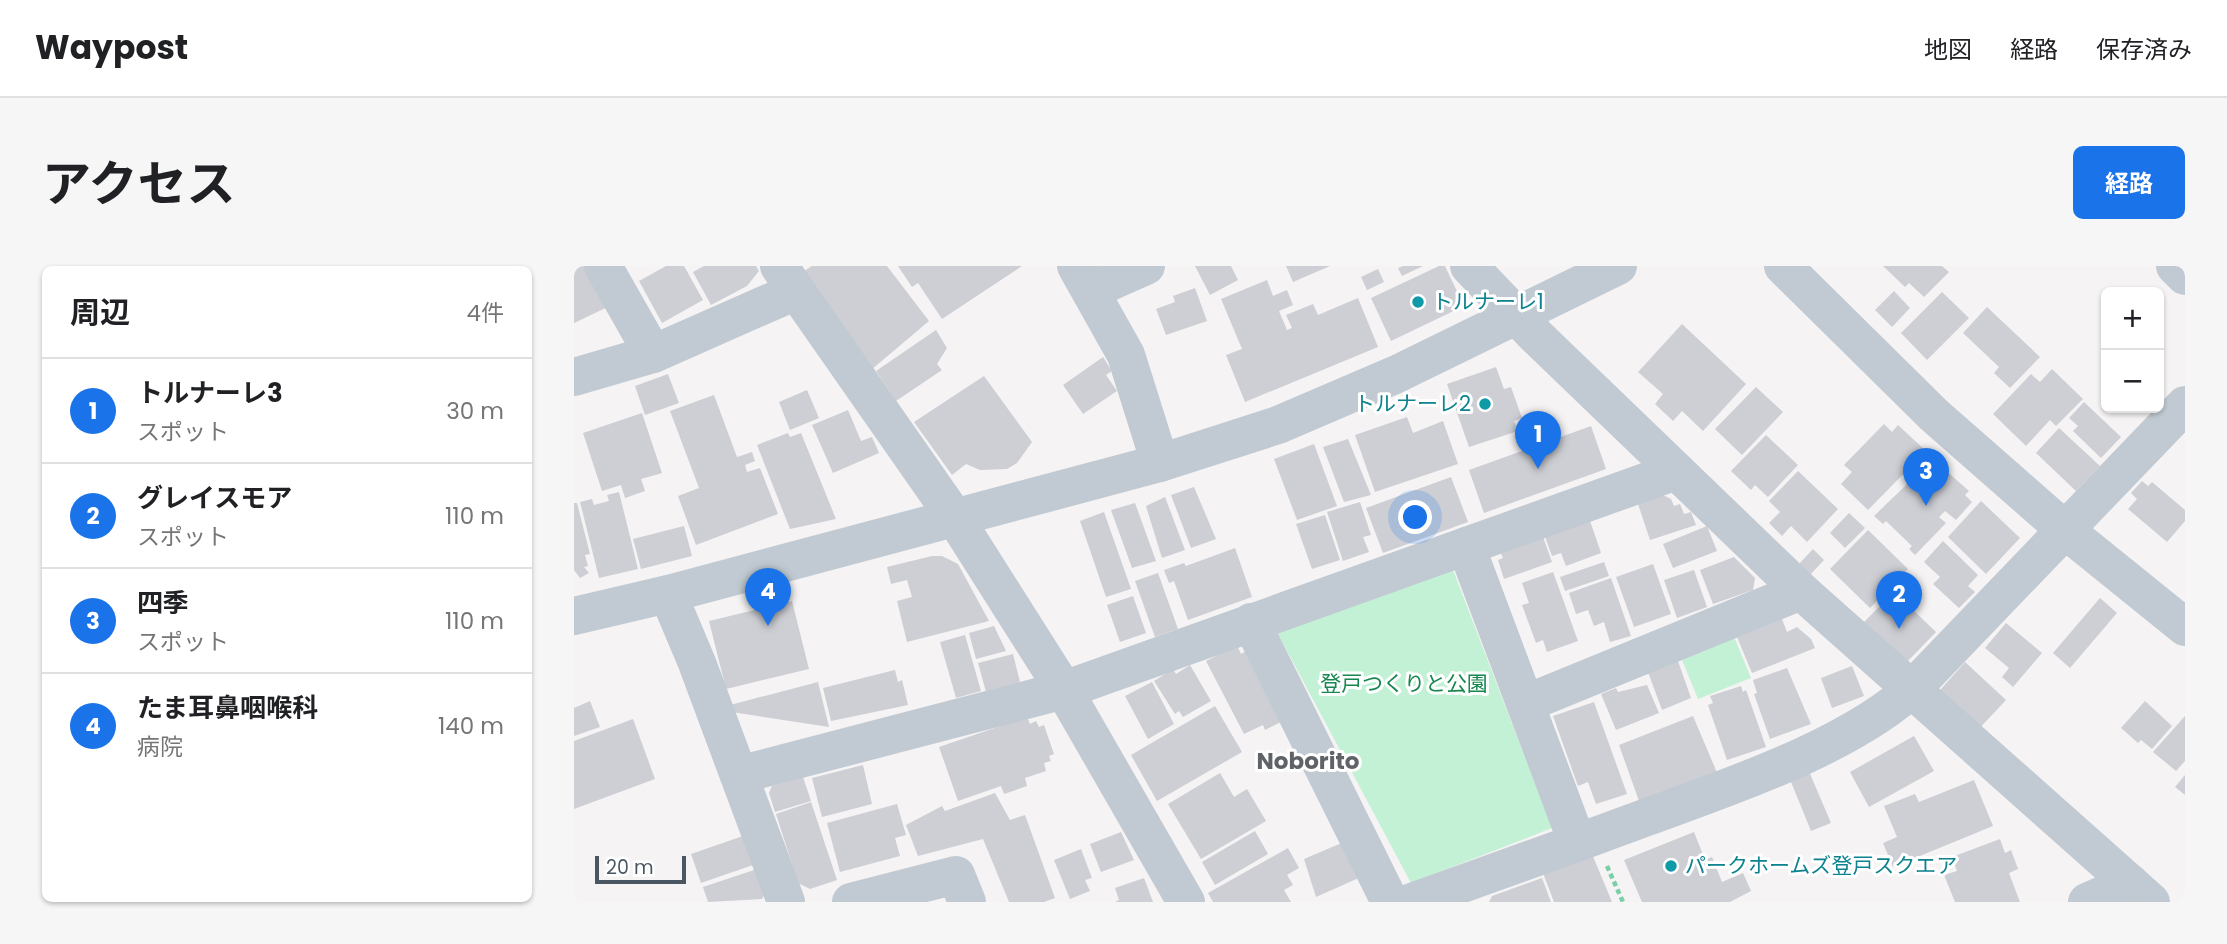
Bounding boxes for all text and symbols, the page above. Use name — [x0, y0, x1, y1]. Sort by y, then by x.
text: Waypost — [35, 24, 188, 71]
text: 地図 — [1924, 33, 1972, 66]
text: 経路 — [2010, 33, 2058, 66]
text: 保存済み — [2096, 33, 2192, 66]
button: 経路 — [2073, 146, 2185, 219]
text: アクセス — [42, 150, 236, 218]
place label: トルナーレ1 — [1432, 287, 1544, 316]
map controls — [2101, 287, 2164, 413]
button: + — [2101, 287, 2164, 350]
text: 周辺 — [70, 291, 130, 334]
marker: トルナーレ1 — [1410, 294, 1426, 310]
text: 4件 — [467, 297, 504, 329]
button: − — [2101, 350, 2164, 413]
text: トルナーレ3 — [137, 375, 283, 411]
place label: トルナーレ2 — [1354, 389, 1471, 418]
text: 1 — [89, 395, 97, 427]
text: 30 m — [446, 395, 504, 427]
marker: トルナーレ2 — [1477, 396, 1493, 412]
pin: 1 — [1515, 411, 1561, 469]
text: スポット — [137, 416, 229, 448]
pin: 3 — [1903, 448, 1949, 506]
text: グレイスモア — [137, 480, 292, 516]
text: 2 — [86, 500, 100, 532]
text: 110 m — [445, 500, 504, 532]
your location — [1398, 500, 1432, 534]
text: スポット — [137, 521, 229, 553]
pin: 4 — [745, 568, 791, 626]
pin: 2 — [1876, 571, 1922, 629]
text: 四季 — [137, 585, 189, 621]
text: 3 — [86, 605, 100, 637]
text: 110 m — [445, 605, 504, 637]
text: スポット — [137, 626, 229, 658]
park label: 登戸つくりと公園 — [1320, 669, 1488, 698]
text: たま耳鼻咽喉科 — [137, 690, 318, 726]
text: 4 — [85, 710, 101, 742]
text: 140 m — [438, 710, 504, 742]
text: 病院 — [137, 731, 183, 763]
district label: Noborito — [1257, 745, 1359, 777]
place label: パークホームズ登戸スクエア — [1685, 851, 1957, 880]
scale bar — [595, 853, 686, 885]
text: 20 m — [606, 854, 654, 881]
marker: パークホームズ登戸スクエア — [1663, 858, 1679, 874]

